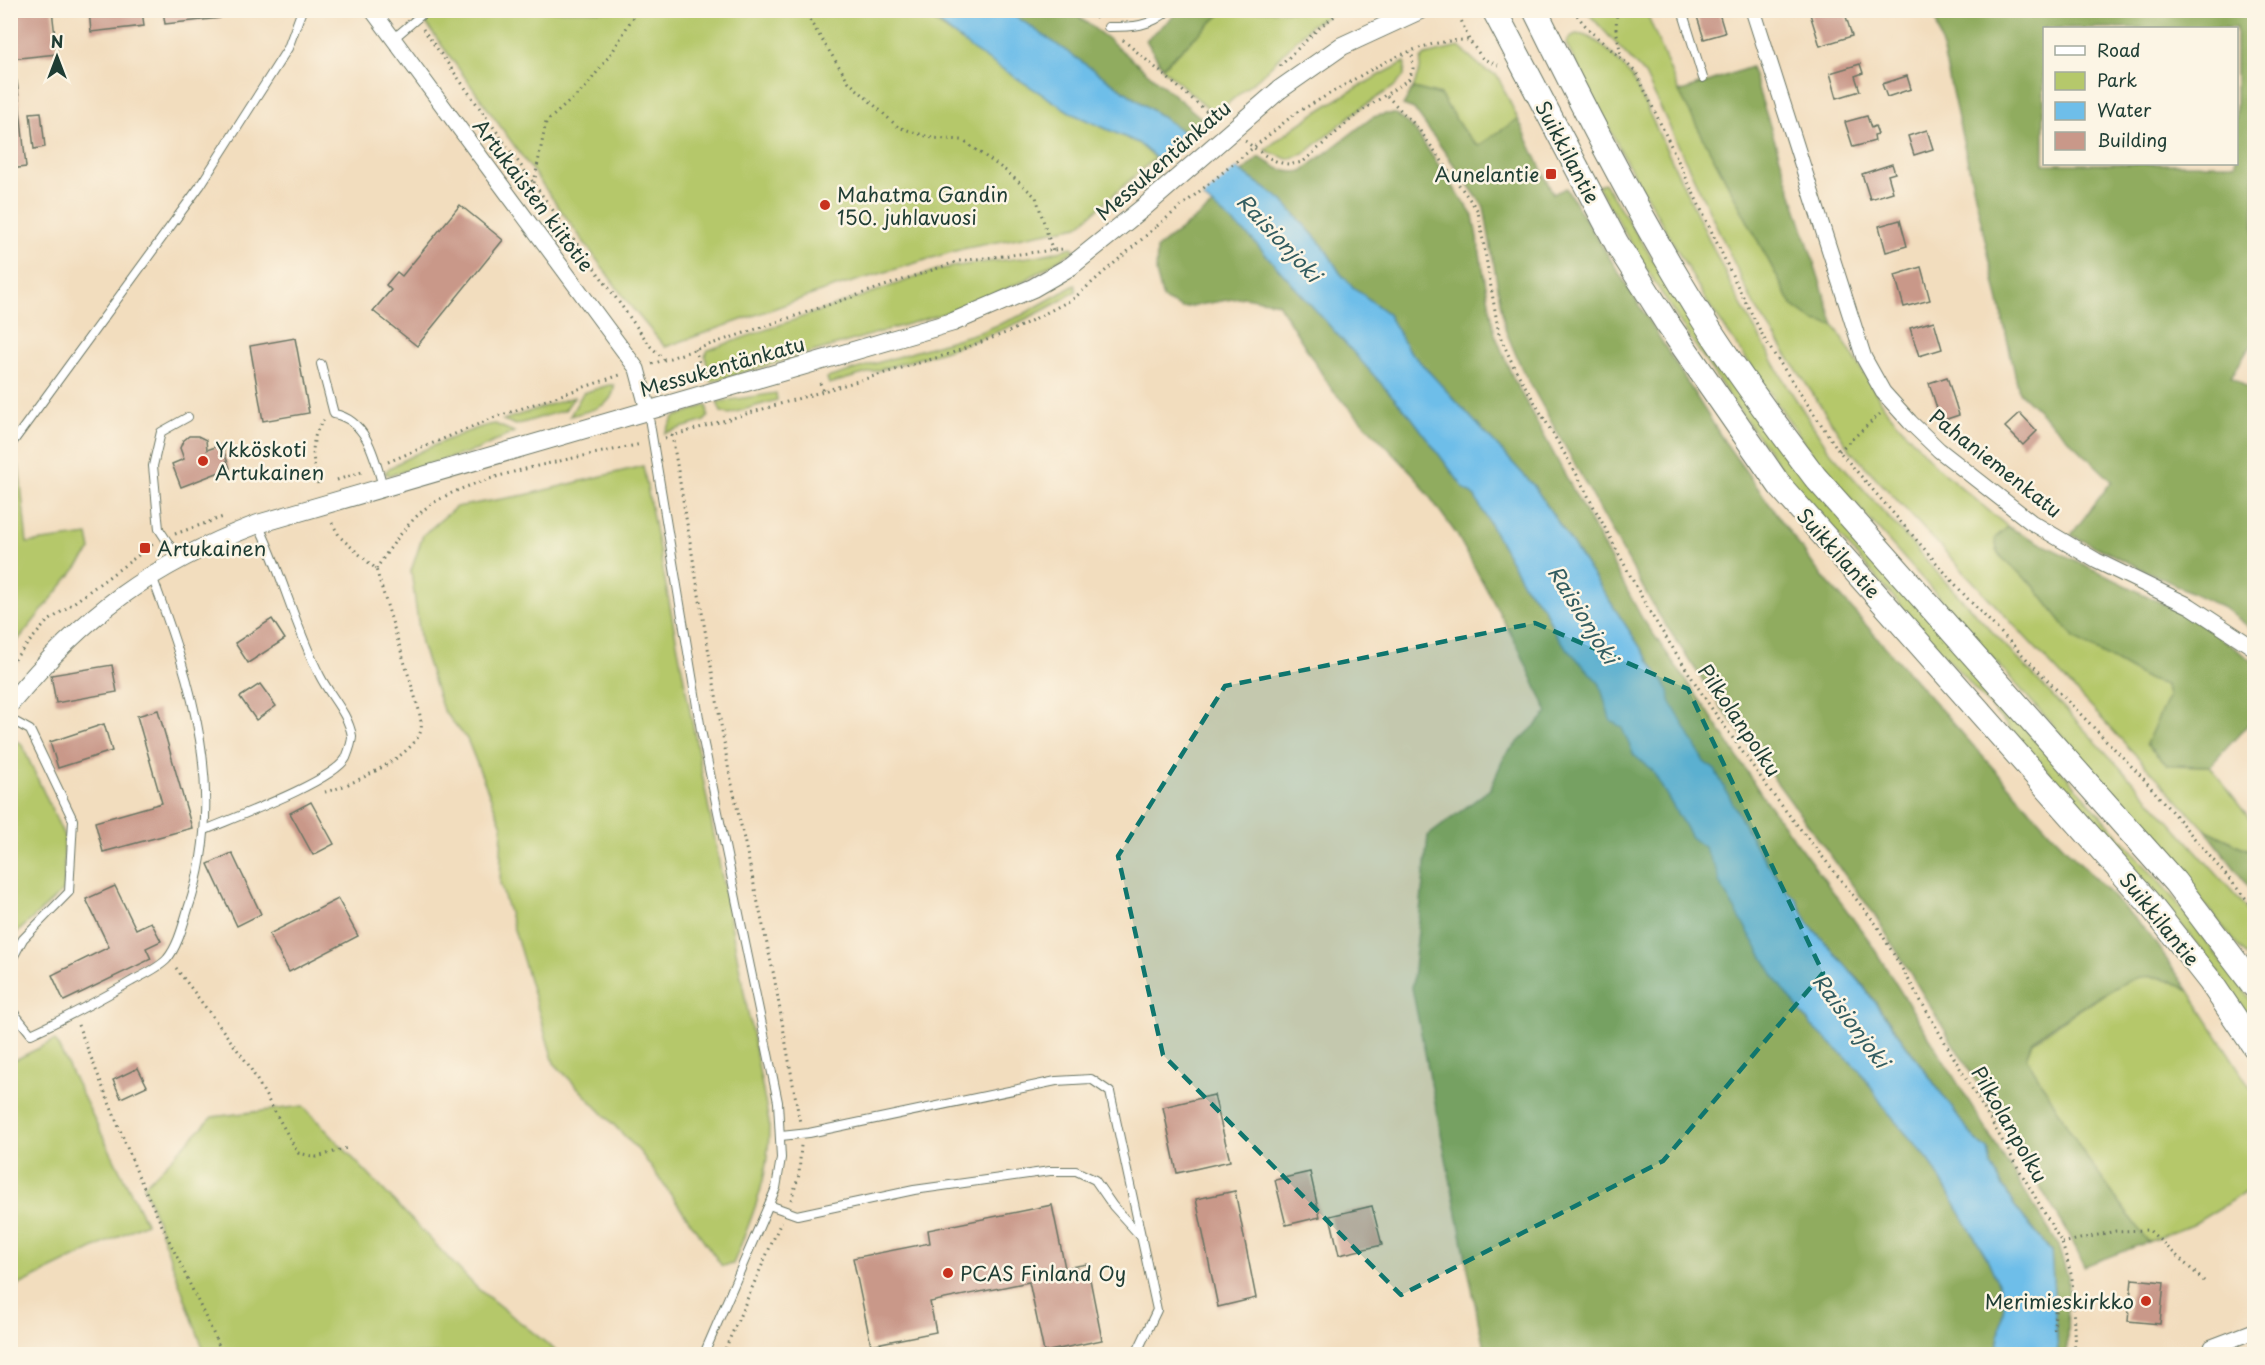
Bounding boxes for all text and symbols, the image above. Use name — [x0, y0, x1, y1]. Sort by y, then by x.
north arrow — [27, 27, 87, 87]
legend — [2043, 27, 2238, 165]
text: N — [51, 29, 63, 53]
text: Road — [2097, 36, 2141, 63]
text: Park — [2097, 66, 2137, 93]
street label: Messukentänkatu — [1089, 93, 1237, 227]
street label: Suikkilantie — [1528, 95, 1608, 209]
text: Water — [2097, 96, 2152, 123]
street label: Artukaisten kiitotie — [466, 112, 602, 278]
text: Building — [2097, 126, 2167, 153]
place label: Aunelantie — [1435, 159, 1539, 189]
marker: Aunelantie — [1544, 167, 1558, 181]
place label: Mahatma Gandin 150. juhlavuosi — [837, 179, 1008, 232]
water label: Raisionjoki — [1230, 186, 1332, 291]
marker: Mahatma Gandin 150. juhlavuosi — [818, 198, 832, 212]
street label: Messukentänkatu — [636, 328, 808, 404]
street label: Pahaniemenkatu — [1923, 402, 2069, 524]
place label: Ykköskoti Artukainen — [215, 434, 324, 487]
marker: Ykköskoti Artukainen — [196, 454, 210, 468]
street label: Suikkilantie — [1790, 501, 1888, 605]
place label: Artukainen — [157, 533, 266, 563]
marker: Artukainen — [138, 541, 152, 555]
water label: Raisionjoki — [1541, 559, 1629, 672]
street label: Pilkolanpolku — [1691, 658, 1789, 782]
street label: Suikkilantie — [2113, 866, 2207, 972]
water label: Raisionjoki — [1806, 966, 1900, 1076]
street label: Pilkolanpolku — [1965, 1060, 2055, 1188]
place label: PCAS Finland Oy — [960, 1258, 1126, 1288]
marker: PCAS Finland Oy — [941, 1266, 955, 1280]
place label: Merimieskirkko — [1985, 1286, 2134, 1316]
marker: Merimieskirkko — [2139, 1294, 2153, 1308]

